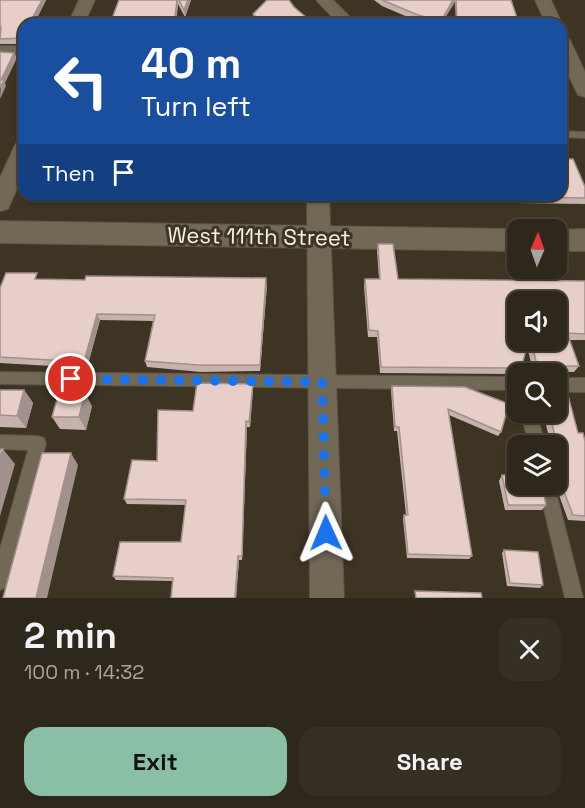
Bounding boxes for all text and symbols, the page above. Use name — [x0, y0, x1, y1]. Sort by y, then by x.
text: 40 m — [141, 37, 241, 90]
icon: left — [42, 42, 120, 120]
text: Turn left — [141, 89, 251, 124]
icon: arrive — [107, 156, 140, 189]
text: Then — [42, 159, 95, 187]
north arrow — [507, 219, 567, 279]
map controls — [507, 219, 567, 495]
street label: West 111th Street — [167, 220, 351, 252]
button: sound — [507, 291, 567, 351]
pin — [45, 353, 96, 404]
icon: arrive — [54, 362, 87, 395]
button: search — [507, 363, 567, 423]
button: layers — [507, 435, 567, 495]
position arrow — [294, 501, 358, 565]
text: 2 min — [24, 613, 117, 659]
button: close — [498, 618, 561, 681]
text: 100 m · 14:32 — [24, 659, 144, 685]
button: Exit — [24, 727, 287, 796]
button: Share — [299, 727, 561, 796]

